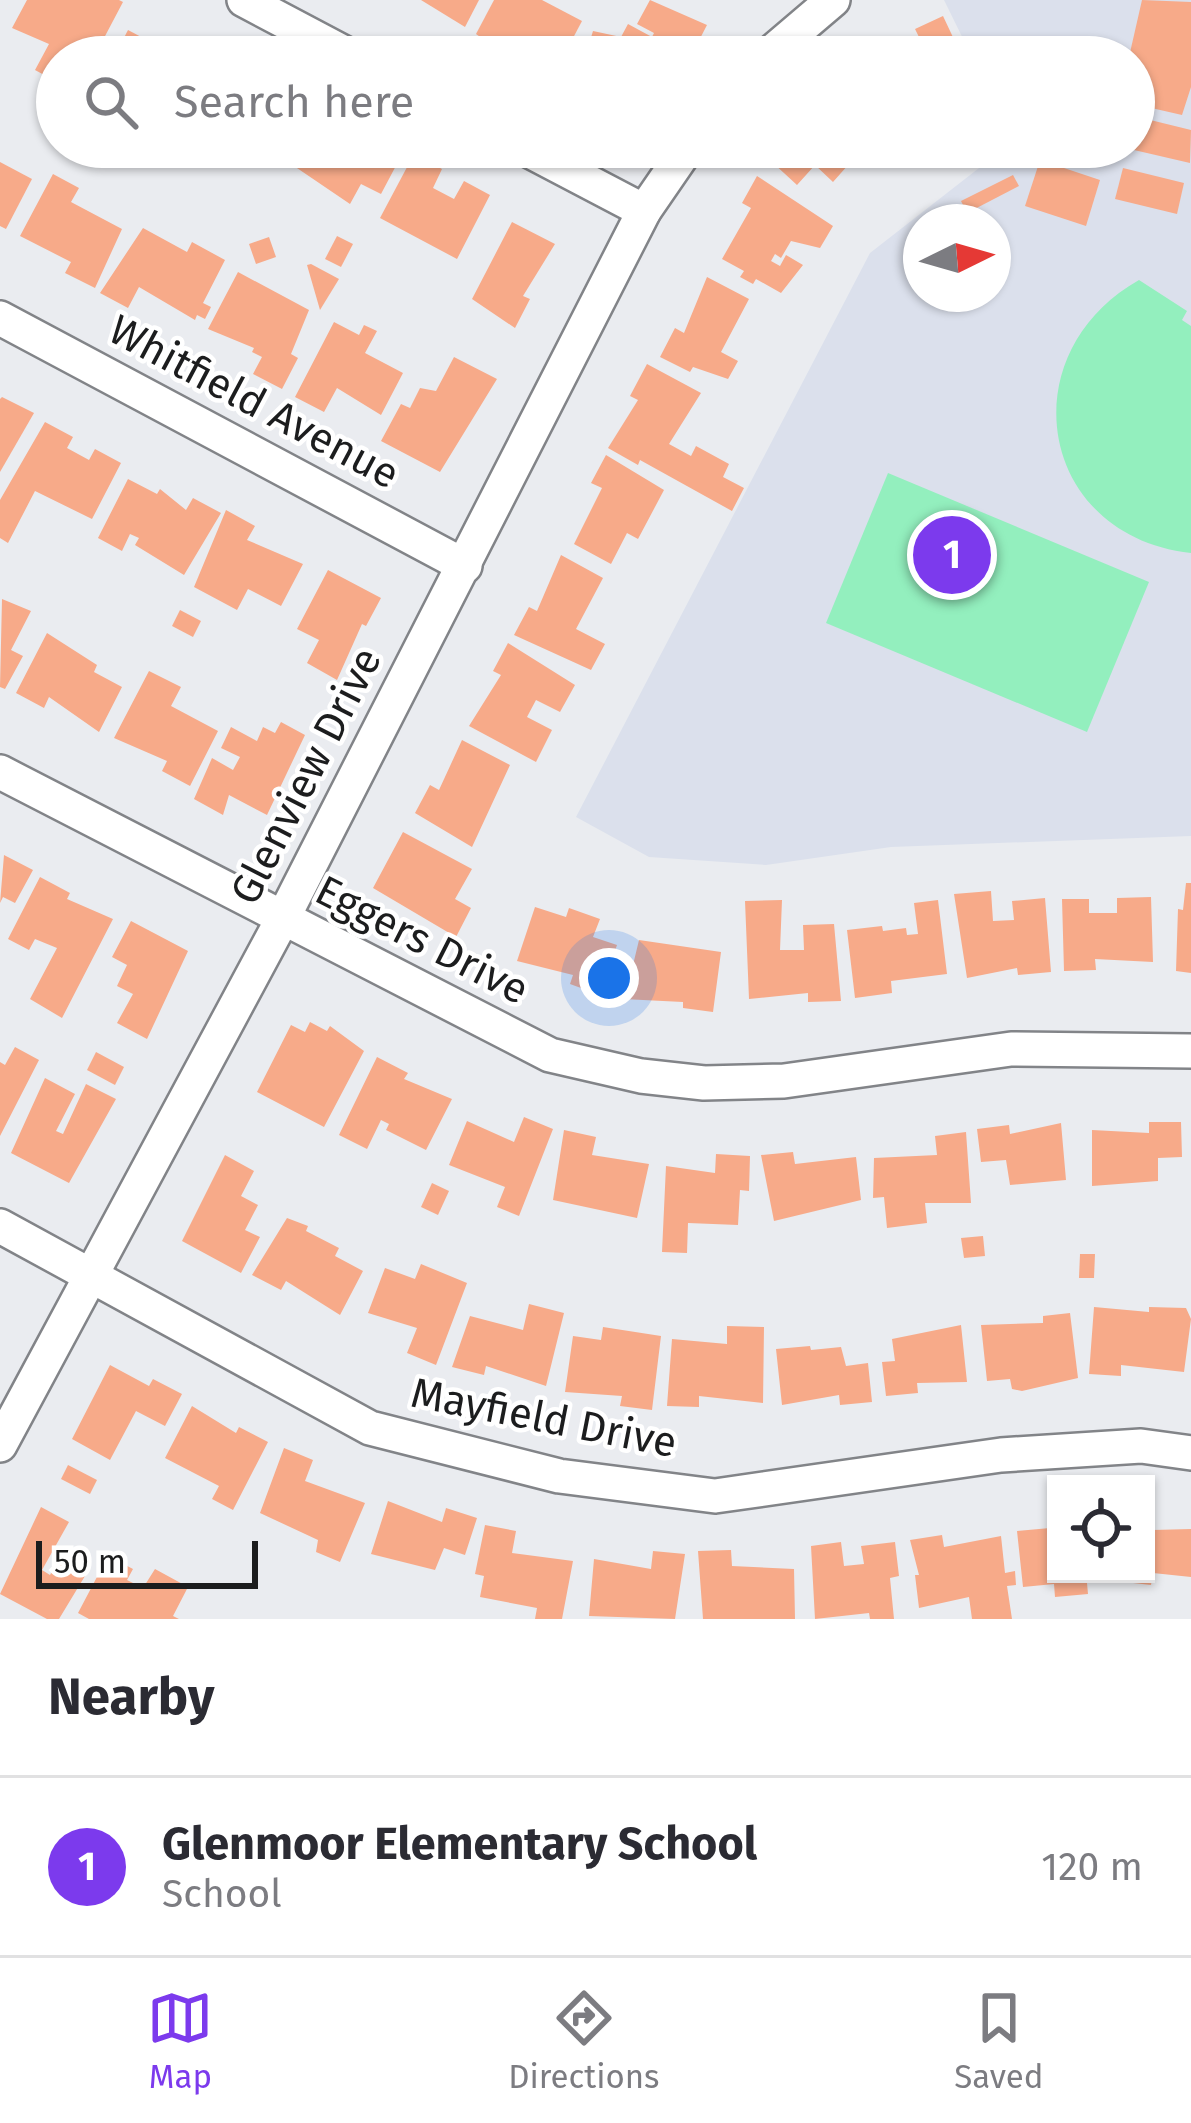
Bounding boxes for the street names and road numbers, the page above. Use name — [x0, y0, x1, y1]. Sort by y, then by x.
street label: Whitfield Avenue — [101, 305, 407, 499]
street label: Glenview Drive — [220, 639, 392, 913]
street label: Eggers Drive — [307, 865, 537, 1015]
street label: Mayfield Drive — [407, 1368, 681, 1468]

